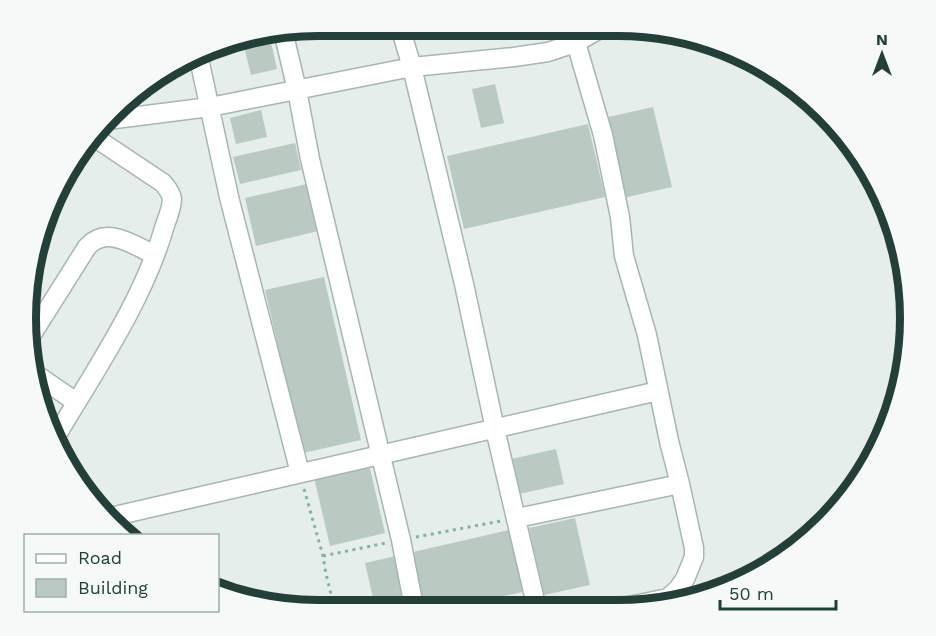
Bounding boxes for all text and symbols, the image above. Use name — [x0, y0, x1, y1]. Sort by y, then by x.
north arrow — [852, 24, 912, 84]
text: N — [876, 30, 888, 49]
legend — [24, 534, 219, 612]
text: Road — [78, 547, 122, 568]
scale bar — [720, 573, 836, 611]
text: Building — [78, 577, 148, 598]
text: 50 m — [729, 583, 774, 604]

